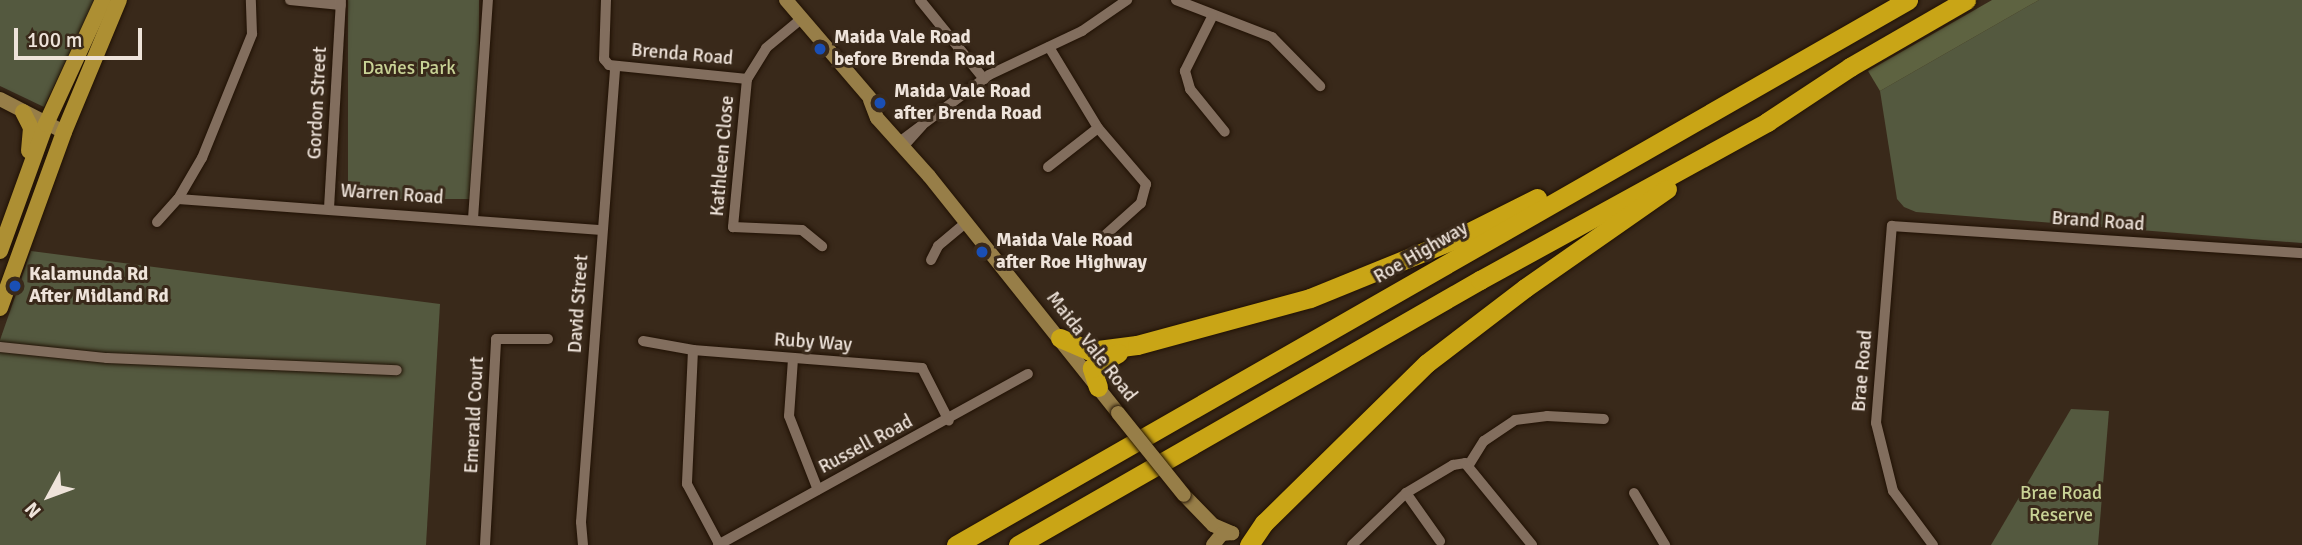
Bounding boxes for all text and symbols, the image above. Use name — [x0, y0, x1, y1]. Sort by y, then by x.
scale bar — [18, 14, 145, 58]
text: 100 m — [27, 27, 82, 53]
place label: Maida Vale Road before Brenda Road — [834, 27, 995, 71]
street label: Brenda Road — [630, 39, 734, 71]
marker: Maida Vale Road before Brenda Road — [812, 41, 828, 57]
street label: Gordon Street — [304, 46, 332, 160]
park label: Davies Park — [362, 58, 456, 80]
place label: Maida Vale Road after Brenda Road — [894, 81, 1042, 125]
street label: Kathleen Close — [706, 95, 740, 217]
marker: Maida Vale Road after Brenda Road — [872, 95, 888, 111]
street label: Warren Road — [340, 180, 444, 210]
street label: Brand Road — [2051, 207, 2145, 237]
street label: Roe Highway — [1370, 217, 1472, 289]
place label: Maida Vale Road after Roe Highway — [996, 230, 1147, 274]
marker: Maida Vale Road after Roe Highway — [974, 244, 990, 260]
street label: David Street — [564, 254, 594, 354]
place label: Kalamunda Rd After Midland Rd — [29, 264, 169, 308]
marker: Kalamunda Rd After Midland Rd — [7, 278, 23, 294]
street label: Maida Vale Road — [1041, 287, 1141, 407]
street label: Ruby Way — [773, 329, 853, 357]
street label: Brae Road — [1848, 329, 1878, 413]
street label: Emerald Court — [461, 356, 489, 474]
street label: Russell Road — [815, 411, 917, 479]
north arrow — [14, 461, 84, 531]
park label: Brae Road Reserve — [2020, 483, 2102, 527]
text: N — [20, 497, 47, 523]

